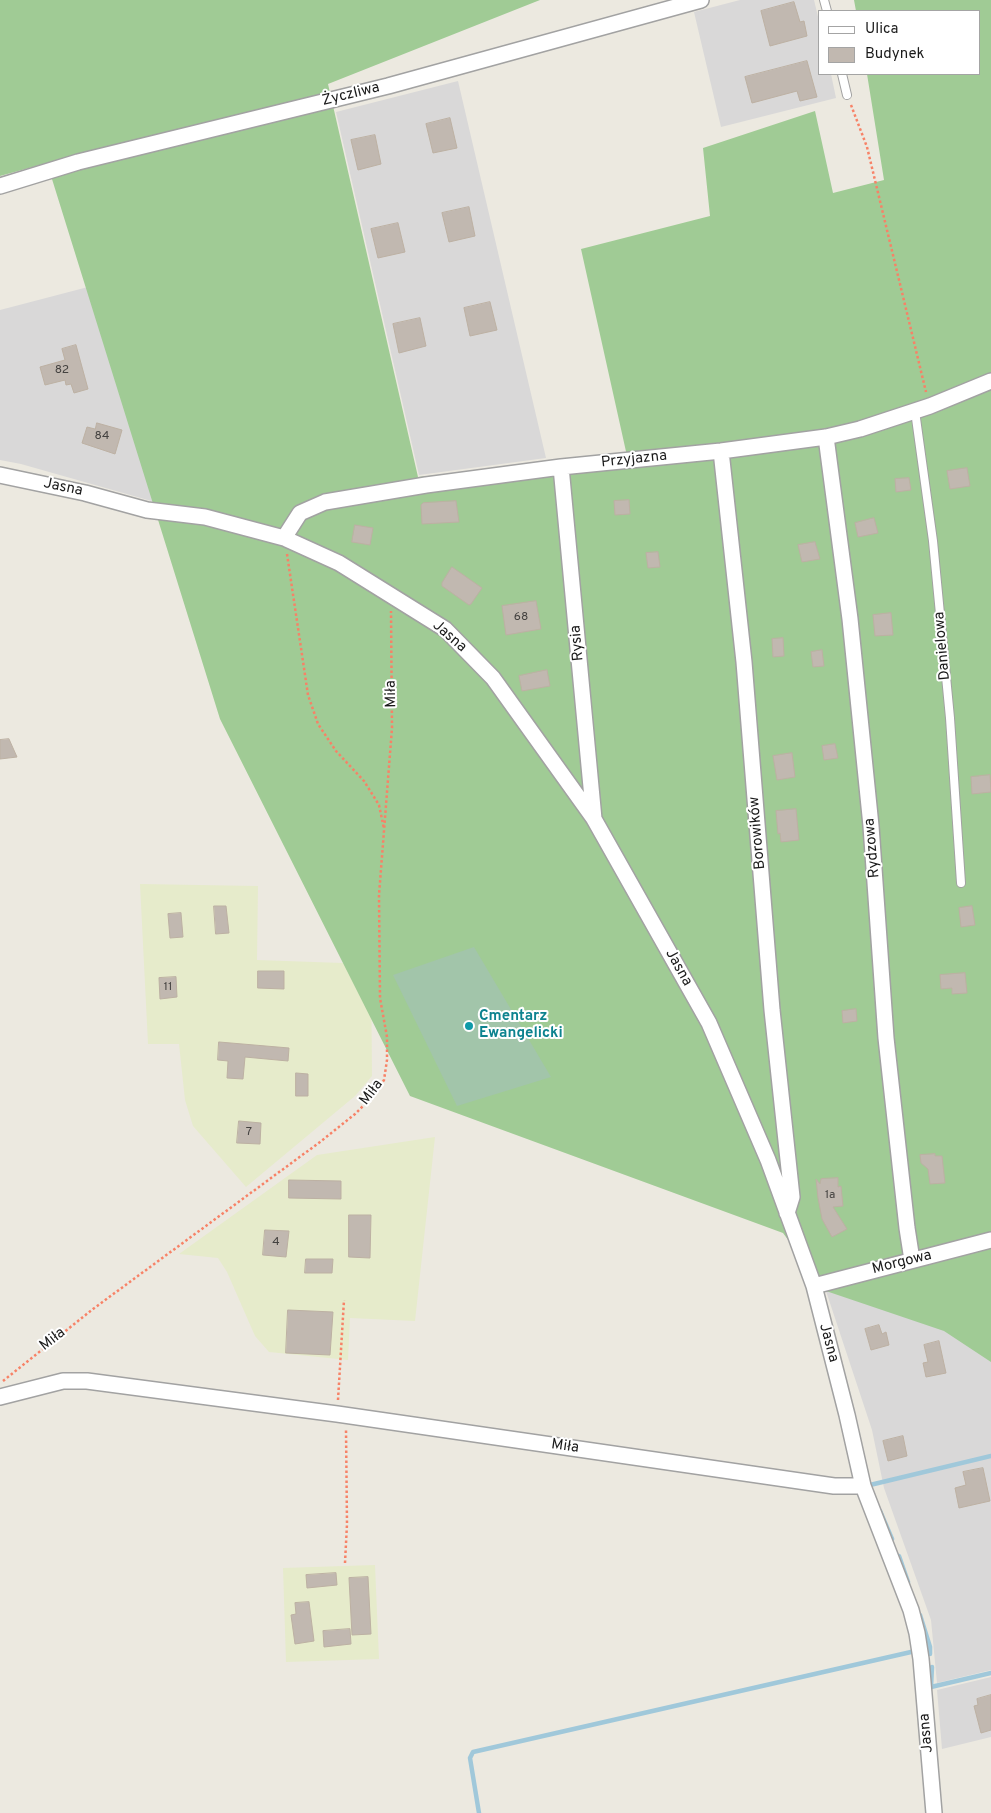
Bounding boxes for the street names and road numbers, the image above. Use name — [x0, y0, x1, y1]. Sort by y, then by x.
street label: Życzliwa — [320, 79, 382, 111]
street label: Przyjazna — [600, 448, 668, 472]
street label: Jasna — [42, 475, 84, 501]
street label: Danielowa — [931, 611, 955, 681]
street label: Jasna — [428, 617, 470, 657]
street label: Rysia — [567, 624, 589, 662]
street label: Miła — [383, 680, 401, 708]
street label: Borowików — [746, 796, 770, 870]
street label: Rydzowa — [861, 817, 885, 879]
street label: Jasna — [661, 946, 695, 990]
street label: Miła — [356, 1077, 388, 1109]
street label: Morgowa — [870, 1247, 934, 1279]
street label: Jasna — [814, 1322, 842, 1364]
street label: Miła — [37, 1324, 69, 1356]
street label: Miła — [550, 1436, 580, 1458]
street label: Jasna — [916, 1713, 938, 1753]

